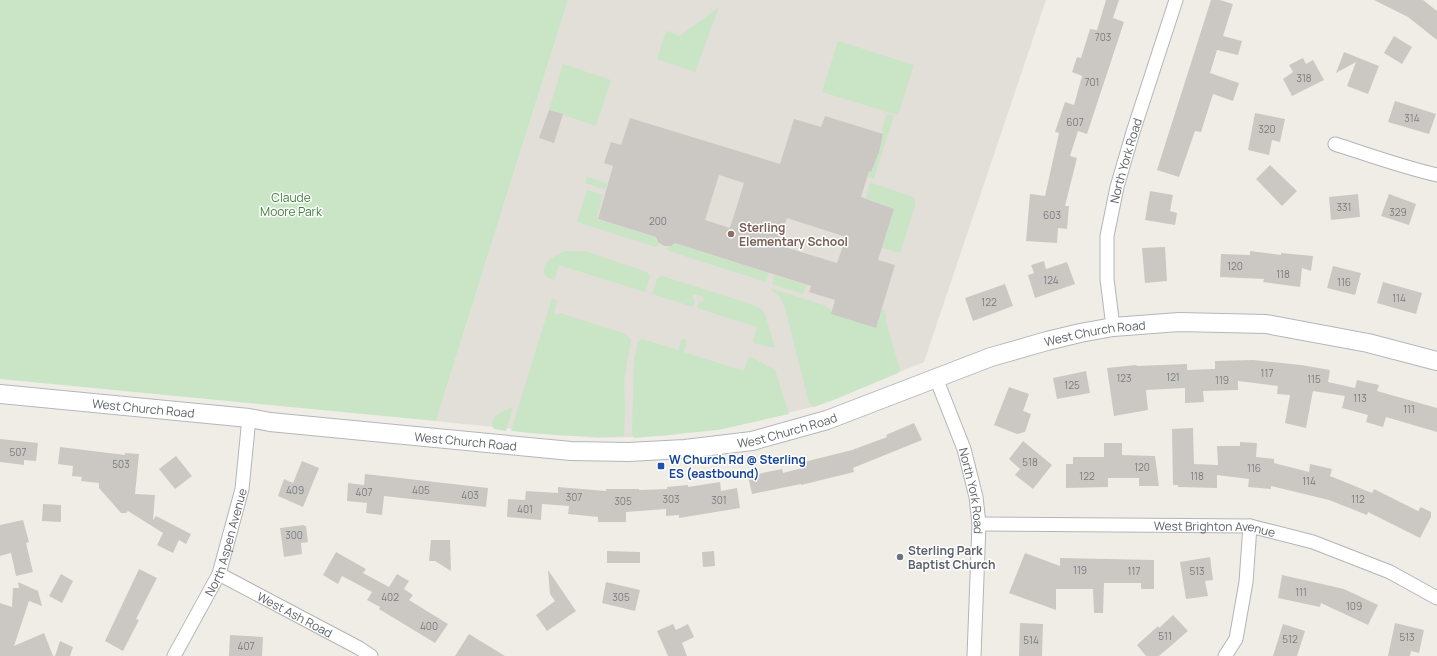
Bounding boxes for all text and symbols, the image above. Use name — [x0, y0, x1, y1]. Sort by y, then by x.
house number: 703 — [1095, 30, 1111, 44]
house number: 318 — [1296, 71, 1312, 85]
house number: 701 — [1084, 75, 1100, 89]
house number: 314 — [1404, 111, 1420, 125]
house number: 607 — [1066, 115, 1084, 129]
street label: North York Road — [1105, 116, 1146, 205]
house number: 320 — [1258, 122, 1276, 136]
park label: Claude Moore Park — [260, 189, 323, 220]
house number: 331 — [1337, 200, 1351, 214]
house number: 329 — [1389, 205, 1407, 219]
house number: 603 — [1043, 208, 1061, 222]
house number: 200 — [649, 214, 667, 228]
place label: Sterling Elementary School — [739, 219, 848, 250]
marker: Sterling Elementary School — [726, 229, 736, 239]
house number: 120 — [1227, 259, 1243, 273]
house number: 118 — [1276, 267, 1290, 281]
house number: 124 — [1043, 273, 1059, 287]
house number: 116 — [1337, 275, 1351, 289]
house number: 114 — [1392, 291, 1406, 305]
house number: 122 — [981, 295, 997, 309]
street label: West Church Road — [1042, 316, 1146, 350]
house number: 117 — [1261, 366, 1273, 380]
house number: 121 — [1166, 370, 1180, 384]
house number: 123 — [1116, 371, 1132, 385]
house number: 115 — [1307, 372, 1321, 386]
house number: 119 — [1215, 373, 1229, 387]
house number: 125 — [1064, 378, 1080, 392]
house number: 113 — [1353, 391, 1367, 405]
street label: West Church Road — [91, 394, 195, 421]
house number: 111 — [1403, 402, 1415, 416]
street label: West Church Road — [736, 408, 839, 451]
street label: West Church Road — [414, 427, 518, 454]
house number: 507 — [10, 445, 26, 459]
street label: North York Road — [955, 446, 988, 534]
place label: W Church Rd @ Sterling ES (eastbound) — [669, 451, 806, 482]
house number: 518 — [1022, 455, 1038, 469]
house number: 503 — [112, 457, 130, 471]
house number: 120 — [1134, 460, 1150, 474]
marker: W Church Rd @ Sterling ES (eastbound) — [656, 461, 666, 471]
house number: 116 — [1247, 461, 1261, 475]
house number: 122 — [1079, 469, 1095, 483]
house number: 118 — [1190, 469, 1204, 483]
house number: 114 — [1302, 474, 1316, 488]
house number: 409 — [286, 483, 304, 497]
house number: 405 — [412, 483, 430, 497]
house number: 407 — [355, 485, 373, 499]
street label: North Aspen Avenue — [200, 486, 250, 599]
house number: 403 — [461, 488, 479, 502]
house number: 307 — [566, 490, 582, 504]
house number: 303 — [662, 492, 680, 506]
house number: 112 — [1351, 492, 1365, 506]
house number: 301 — [711, 493, 727, 507]
house number: 305 — [614, 494, 632, 508]
house number: 401 — [517, 502, 533, 516]
street label: West Brighton Avenue — [1154, 517, 1277, 541]
house number: 300 — [285, 528, 303, 542]
place label: Sterling Park Baptist Church — [908, 542, 996, 573]
marker: Sterling Park Baptist Church — [895, 552, 905, 562]
house number: 119 — [1073, 563, 1087, 577]
house number: 117 — [1128, 564, 1140, 578]
house number: 513 — [1189, 564, 1205, 578]
house number: 111 — [1295, 585, 1307, 599]
street label: West Ash Road — [254, 587, 336, 641]
house number: 402 — [381, 590, 399, 604]
house number: 305 — [612, 590, 630, 604]
house number: 109 — [1346, 599, 1362, 613]
house number: 400 — [420, 619, 438, 633]
house number: 511 — [1158, 629, 1172, 643]
house number: 513 — [1399, 630, 1415, 644]
house number: 512 — [1282, 632, 1298, 646]
house number: 514 — [1023, 633, 1039, 647]
house number: 407 — [237, 639, 255, 653]

